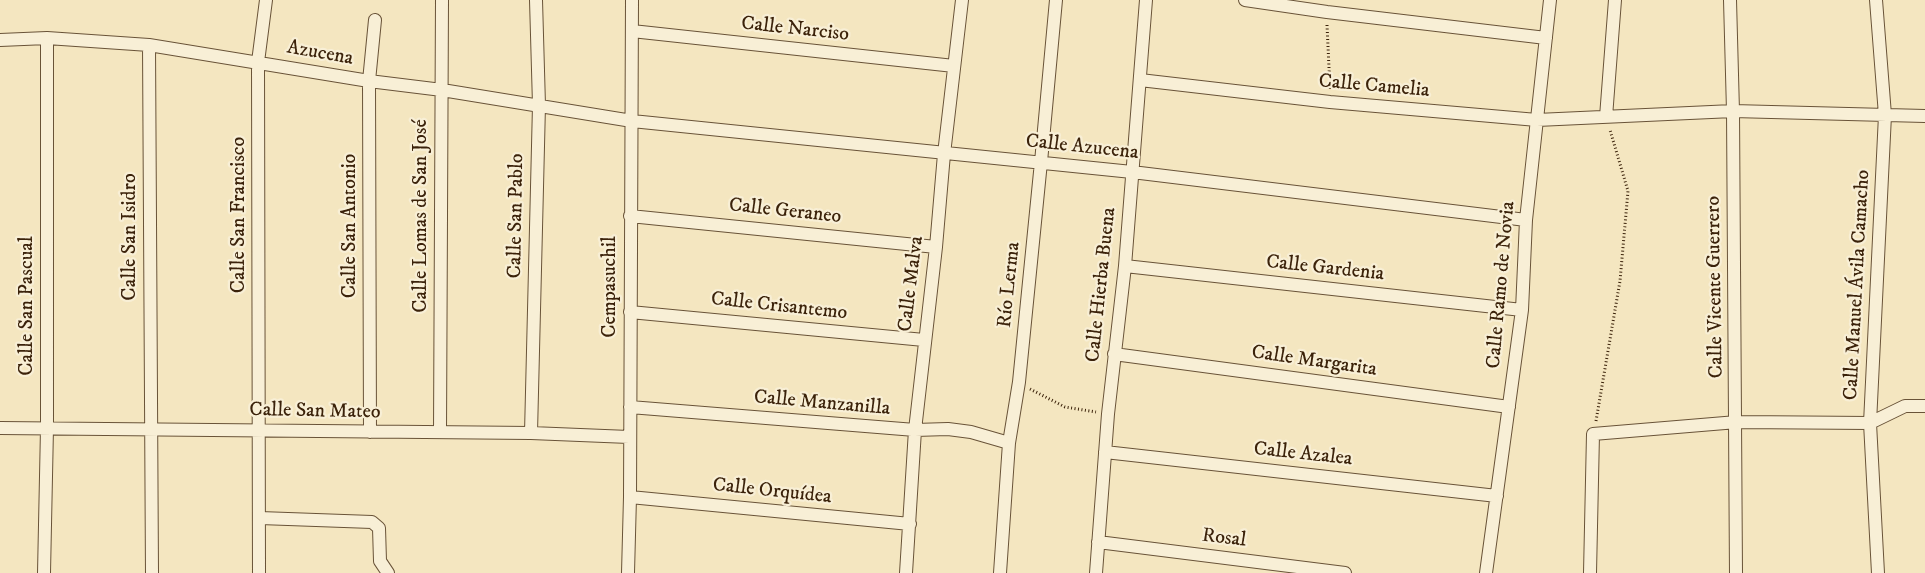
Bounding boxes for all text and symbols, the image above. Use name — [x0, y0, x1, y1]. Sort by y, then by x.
street label: Calle Narciso — [740, 12, 850, 48]
street label: Azucena — [285, 36, 355, 72]
street label: Calle Camelia — [1318, 70, 1430, 104]
street label: Calle Lomas de San José — [410, 119, 434, 313]
street label: Calle Azucena — [1024, 130, 1140, 166]
street label: Calle San Francisco — [228, 137, 252, 293]
street label: Calle San Pablo — [504, 153, 530, 279]
street label: Calle San Antonio — [339, 154, 363, 298]
street label: Calle Manuel Ávila Camacho — [1840, 169, 1876, 401]
street label: Calle San Isidro — [119, 173, 143, 301]
street label: Calle Geraneo — [728, 194, 842, 230]
street label: Calle Vicente Guerrero — [1702, 196, 1730, 378]
street label: Calle Ramo de Novia — [1483, 200, 1521, 370]
street label: Calle Hierba Buena — [1082, 206, 1122, 364]
street label: Calle Malva — [894, 235, 930, 333]
street label: Calle San Pascual — [16, 236, 40, 376]
street label: Cempasuchil — [599, 236, 623, 338]
street label: Río Lerma — [994, 241, 1026, 329]
street label: Calle Gardenia — [1265, 251, 1385, 287]
street label: Calle Crisantemo — [710, 288, 848, 326]
street label: Calle Margarita — [1250, 341, 1378, 383]
street label: Calle Manzanilla — [753, 386, 891, 422]
street label: Calle San Mateo — [249, 399, 381, 425]
street label: Calle Azalea — [1253, 438, 1353, 472]
street label: Calle Orquídea — [711, 474, 833, 510]
street label: Rosal — [1201, 524, 1247, 554]

